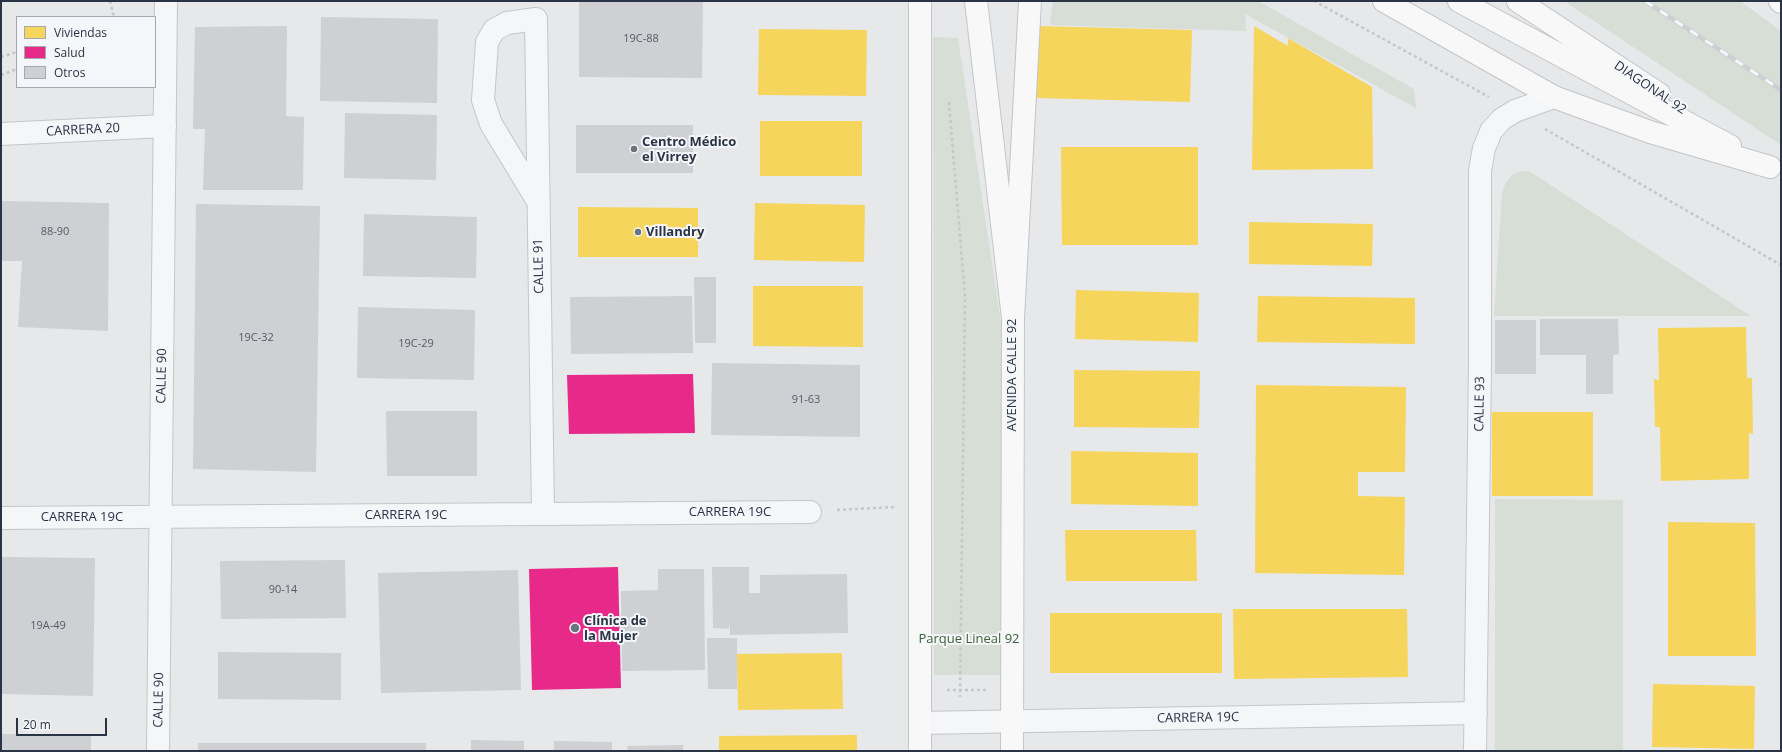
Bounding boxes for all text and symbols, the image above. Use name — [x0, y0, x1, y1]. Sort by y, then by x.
legend — [16, 16, 156, 88]
text: Viviendas — [54, 24, 107, 41]
house number: 19C-88 — [623, 32, 659, 46]
text: Salud — [54, 44, 85, 61]
street label: DIAGONAL 92 — [1611, 58, 1689, 118]
text: Otros — [54, 64, 85, 81]
street label: CARRERA 20 — [46, 120, 120, 140]
place label: Centro Médico el Virrey — [642, 134, 736, 165]
marker: Centro Médico el Virrey — [629, 144, 639, 154]
place label: Villandry — [646, 224, 704, 240]
house number: 88-90 — [41, 225, 69, 239]
marker: Villandry — [633, 227, 643, 237]
street label: CALLE 91 — [531, 238, 547, 294]
street label: AVENIDA CALLE 92 — [1004, 318, 1020, 432]
house number: 19C-32 — [238, 331, 274, 345]
house number: 19C-29 — [398, 337, 434, 351]
street label: CALLE 90 — [154, 348, 170, 404]
street label: CALLE 93 — [1472, 376, 1488, 432]
house number: 91-63 — [792, 393, 820, 407]
street label: CARRERA 19C — [689, 504, 771, 520]
street label: CARRERA 19C — [365, 507, 447, 523]
street label: CARRERA 19C — [41, 509, 123, 525]
house number: 90-14 — [269, 583, 297, 597]
place label: Clínica de la Mujer — [584, 613, 647, 644]
house number: 19A-49 — [30, 619, 66, 633]
marker: Clínica de la Mujer — [569, 622, 581, 634]
park label: Parque Lineal 92 — [918, 631, 1020, 647]
street label: CALLE 90 — [151, 672, 167, 728]
street label: CARRERA 19C — [1157, 709, 1239, 727]
scale bar — [18, 710, 109, 736]
text: 20 m — [23, 716, 51, 733]

